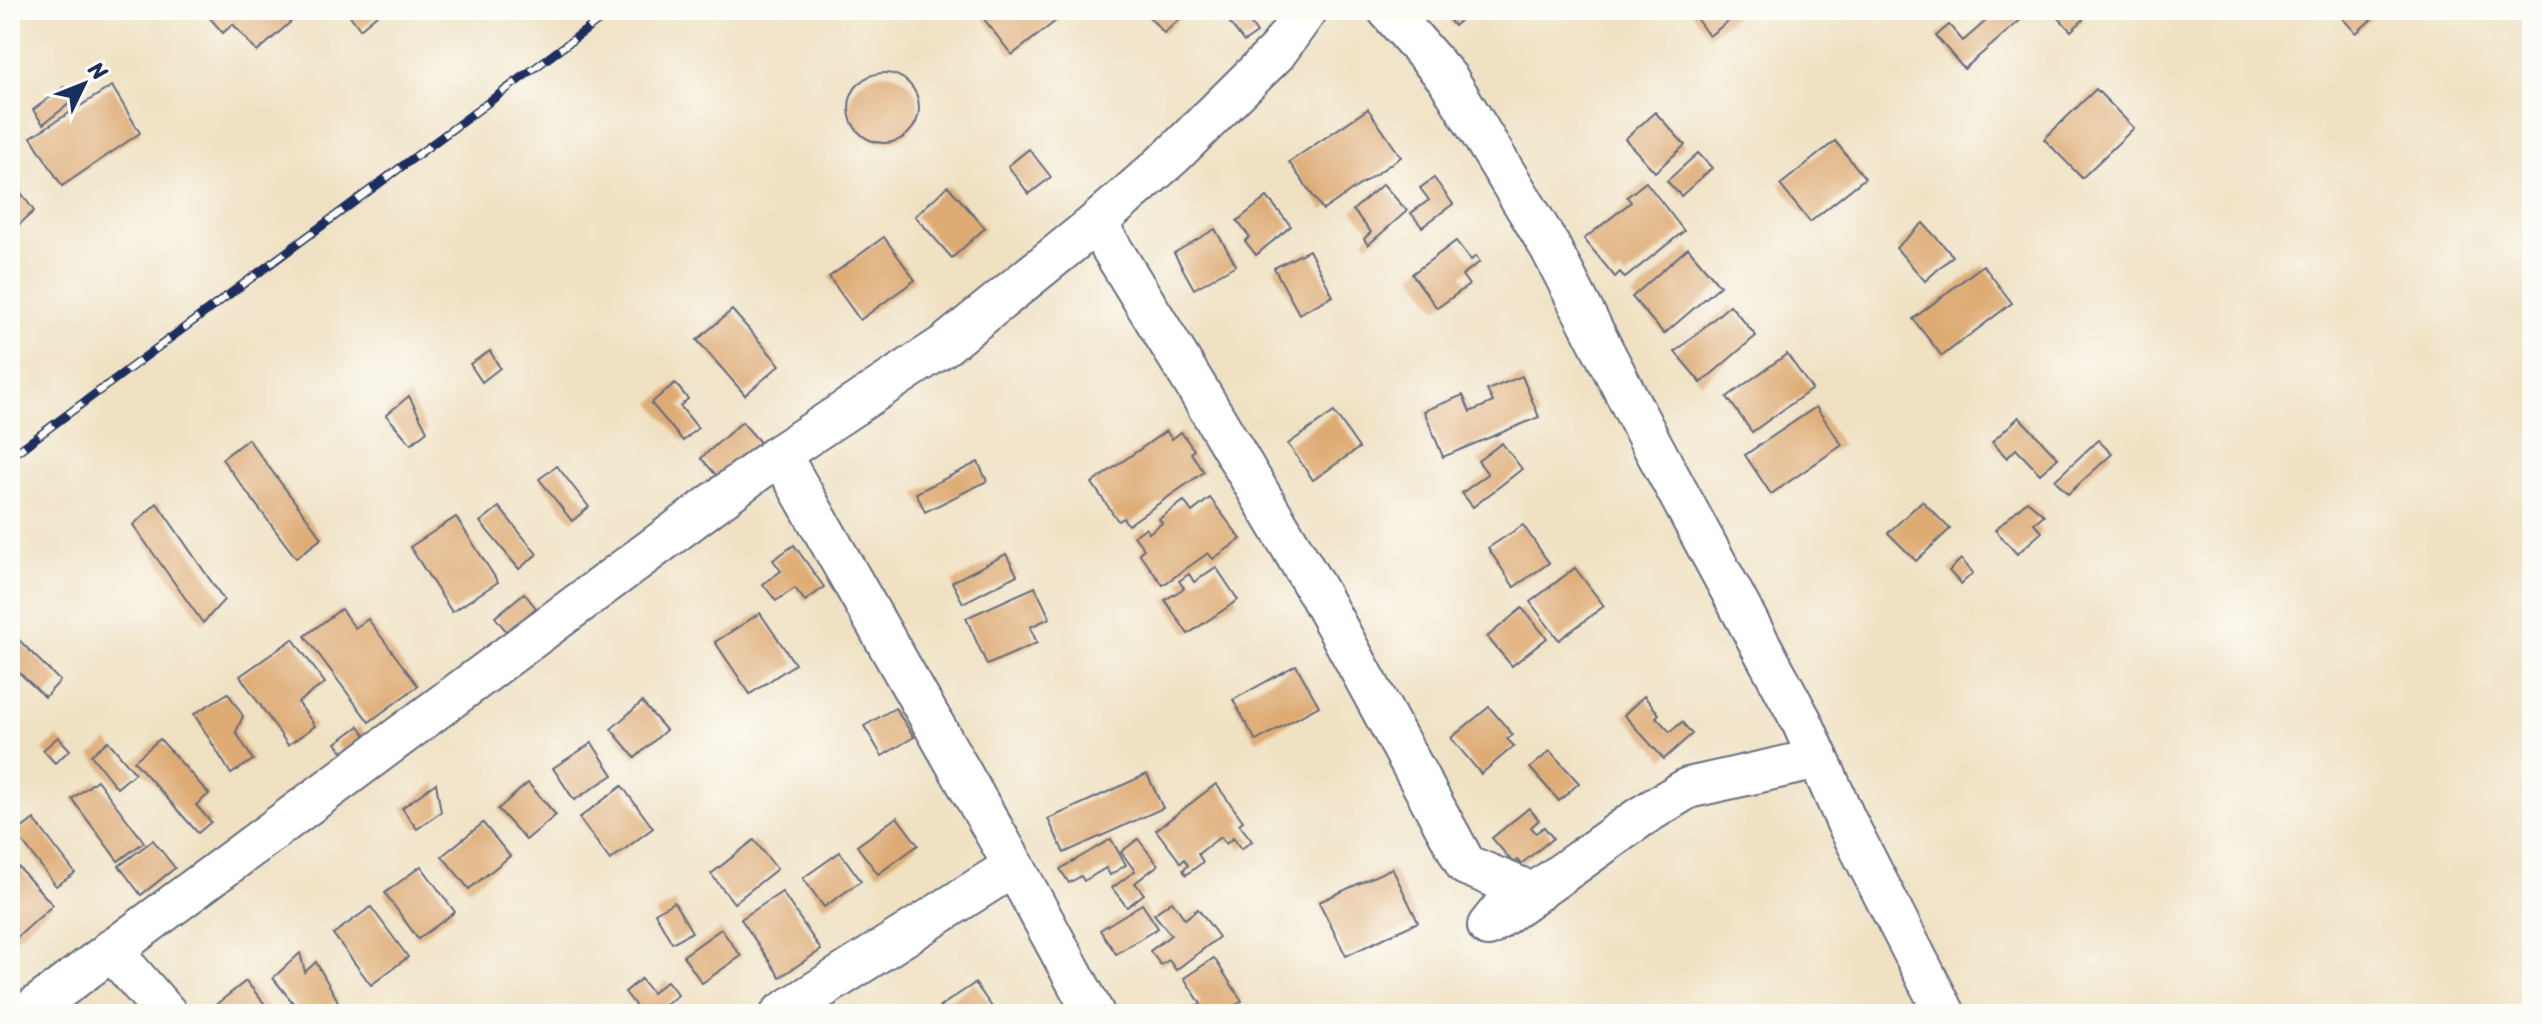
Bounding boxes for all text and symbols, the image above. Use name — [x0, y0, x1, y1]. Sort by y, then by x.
north arrow — [44, 44, 124, 124]
text: N — [78, 51, 118, 90]

